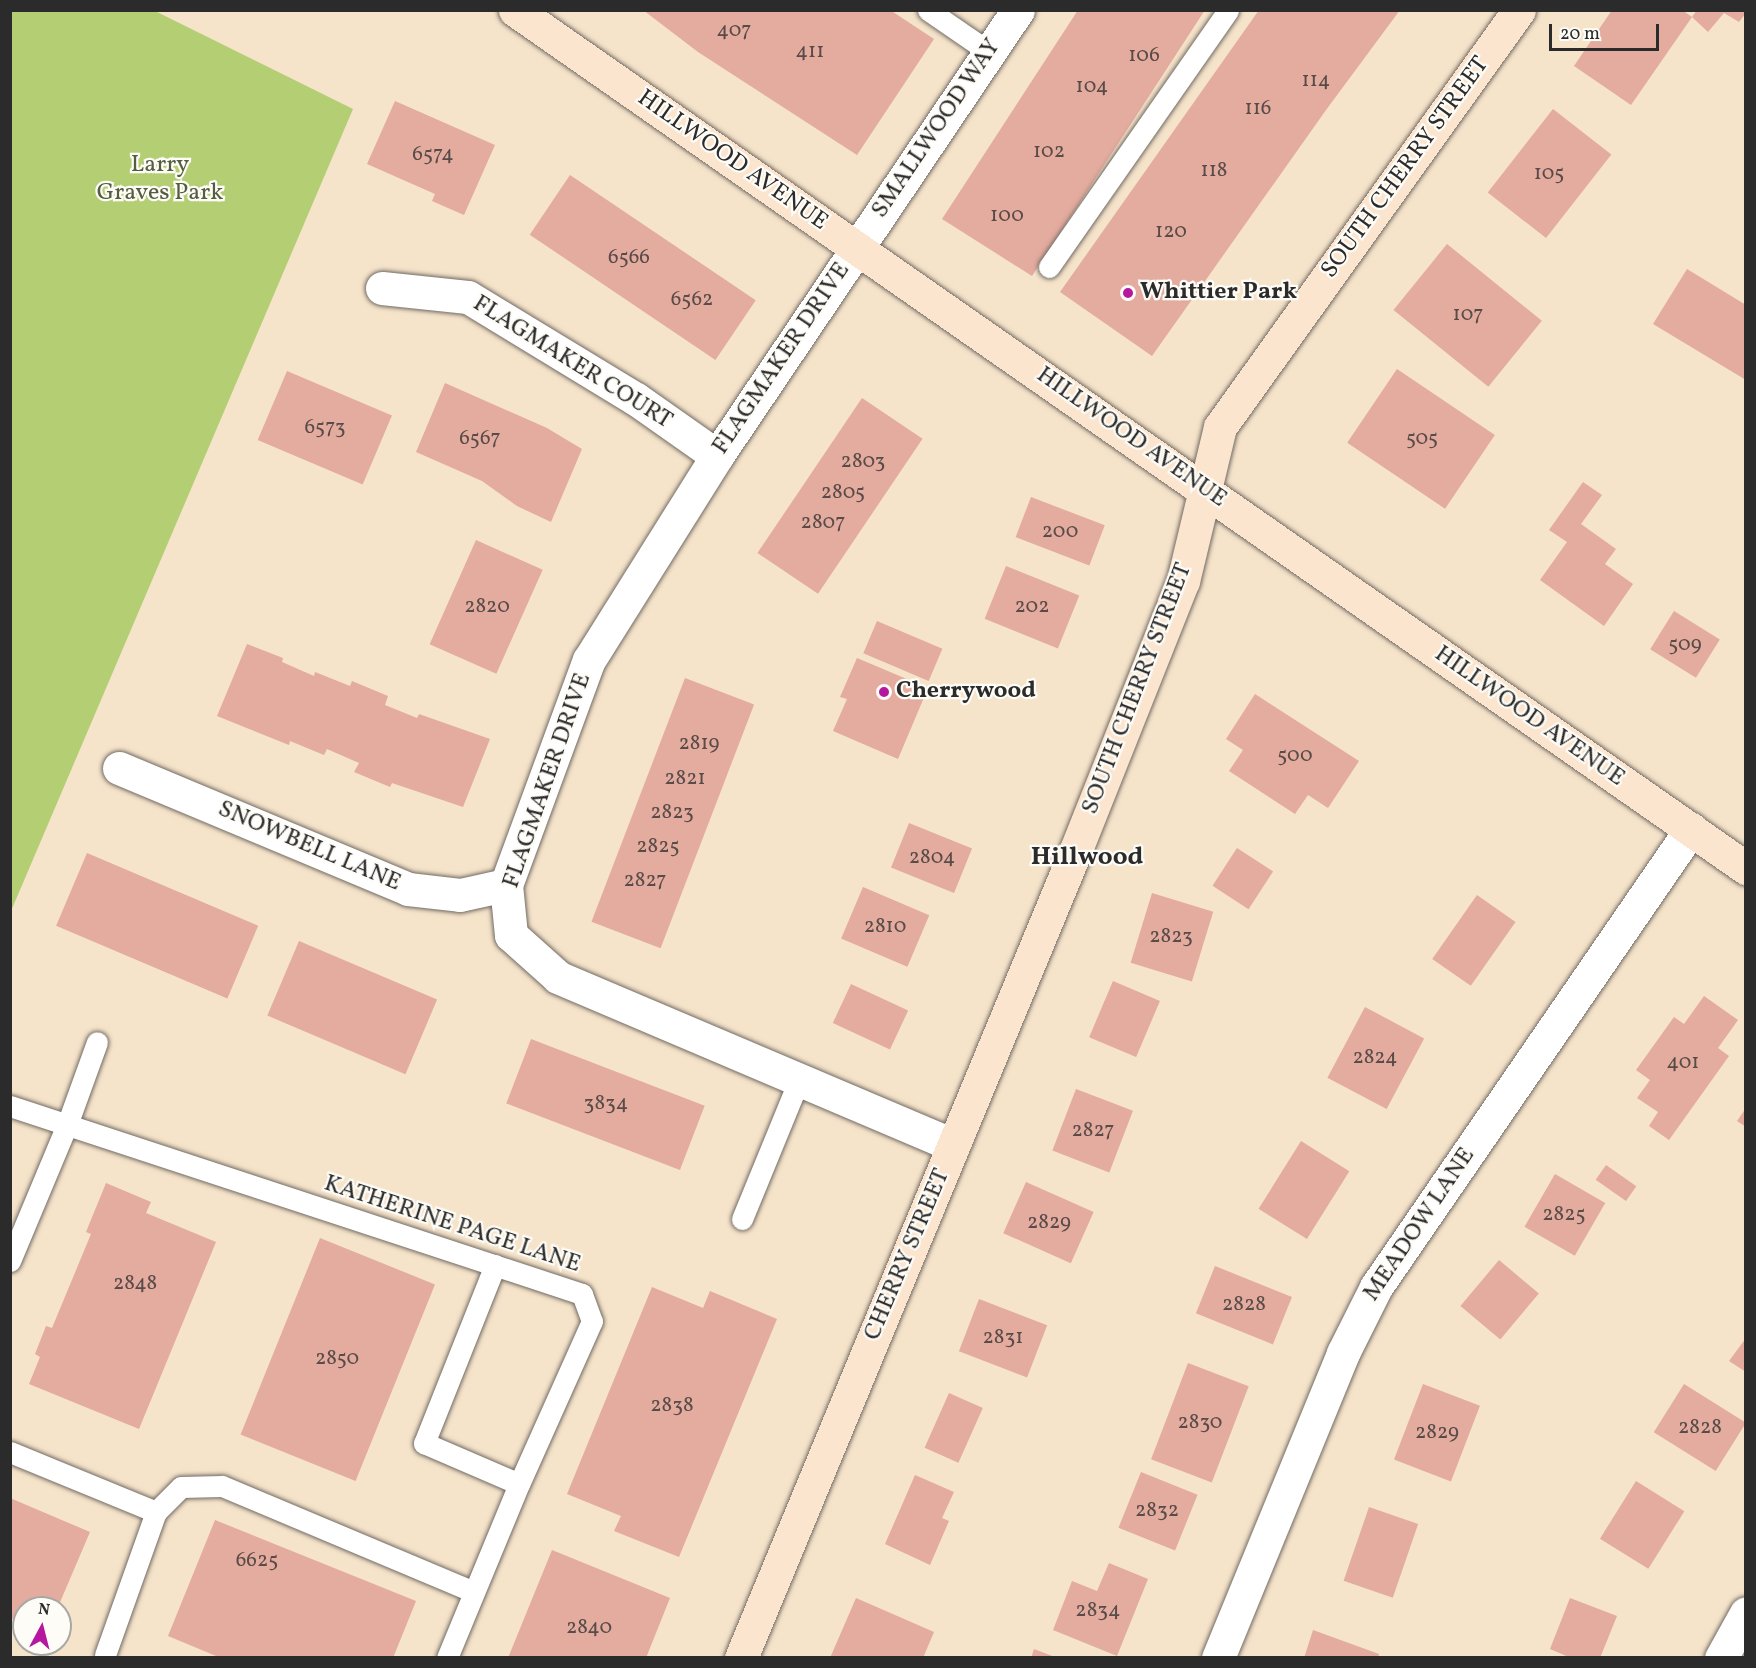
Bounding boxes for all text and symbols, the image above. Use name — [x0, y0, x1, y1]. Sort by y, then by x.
scale bar — [1552, 12, 1662, 50]
house number: 407 — [717, 18, 751, 44]
text: 20 m — [1560, 22, 1600, 47]
street label: SMALLWOOD WAY — [866, 34, 1008, 224]
house number: 411 — [796, 39, 824, 65]
house number: 106 — [1128, 43, 1160, 69]
street label: SOUTH CHERRY STREET — [1316, 51, 1496, 285]
house number: 114 — [1302, 68, 1330, 94]
house number: 104 — [1076, 74, 1108, 100]
street label: HILLWOOD AVENUE — [631, 84, 833, 238]
house number: 116 — [1245, 96, 1271, 122]
house number: 102 — [1033, 139, 1065, 165]
house number: 6574 — [412, 142, 454, 168]
park label: Larry Graves Park — [97, 152, 223, 208]
house number: 118 — [1201, 158, 1227, 184]
house number: 105 — [1534, 161, 1564, 187]
house number: 100 — [990, 203, 1024, 229]
house number: 120 — [1155, 219, 1187, 245]
house number: 6566 — [608, 245, 650, 271]
street label: FLAGMAKER DRIVE — [707, 258, 857, 460]
place label: Whittier Park — [1140, 279, 1297, 307]
marker: Whittier Park — [1121, 286, 1135, 300]
house number: 6562 — [671, 287, 713, 313]
street label: FLAGMAKER COURT — [467, 290, 677, 436]
house number: 107 — [1453, 302, 1483, 328]
street label: HILLWOOD AVENUE — [1030, 361, 1232, 515]
house number: 6573 — [304, 415, 346, 441]
house number: 6567 — [459, 426, 501, 452]
house number: 505 — [1406, 426, 1438, 452]
house number: 2803 — [841, 449, 885, 475]
house number: 2805 — [821, 480, 865, 506]
house number: 2807 — [801, 510, 845, 536]
house number: 200 — [1042, 519, 1078, 545]
street label: SOUTH CHERRY STREET — [1077, 559, 1199, 819]
house number: 2820 — [464, 594, 510, 620]
house number: 202 — [1015, 594, 1049, 620]
house number: 509 — [1668, 632, 1702, 658]
street label: HILLWOOD AVENUE — [1428, 640, 1630, 794]
street label: FLAGMAKER DRIVE — [498, 670, 598, 892]
place label: Cherrywood — [896, 678, 1036, 706]
marker: Cherrywood — [877, 685, 891, 699]
house number: 2819 — [679, 731, 719, 757]
house number: 500 — [1277, 743, 1313, 769]
house number: 2821 — [664, 766, 706, 792]
street label: SNOWBELL LANE — [213, 795, 405, 899]
house number: 2823 — [650, 800, 694, 826]
house number: 2825 — [636, 834, 680, 860]
district label: Hillwood — [1031, 842, 1143, 874]
house number: 2804 — [909, 845, 955, 871]
house number: 2827 — [624, 868, 666, 894]
house number: 2810 — [864, 914, 906, 940]
house number: 2823 — [1149, 924, 1193, 950]
house number: 2824 — [1352, 1045, 1398, 1071]
house number: 401 — [1667, 1050, 1699, 1076]
house number: 3834 — [584, 1091, 628, 1117]
house number: 2827 — [1072, 1118, 1114, 1144]
street label: MEADOW LANE — [1358, 1142, 1482, 1308]
street label: CHERRY STREET — [859, 1165, 957, 1345]
street label: KATHERINE PAGE LANE — [320, 1170, 584, 1280]
house number: 2825 — [1542, 1202, 1586, 1228]
house number: 2829 — [1027, 1210, 1071, 1236]
house number: 2848 — [113, 1271, 157, 1297]
house number: 2828 — [1222, 1292, 1266, 1318]
house number: 2831 — [983, 1325, 1023, 1351]
house number: 2850 — [315, 1346, 359, 1372]
house number: 2838 — [650, 1393, 694, 1419]
house number: 2830 — [1178, 1410, 1222, 1436]
house number: 2828 — [1678, 1415, 1722, 1441]
house number: 2829 — [1415, 1420, 1459, 1446]
house number: 2832 — [1135, 1498, 1179, 1524]
house number: 6625 — [236, 1548, 278, 1574]
north arrow — [12, 1596, 72, 1656]
text: N — [37, 1598, 51, 1622]
house number: 2834 — [1075, 1598, 1121, 1624]
house number: 2840 — [566, 1615, 612, 1641]

